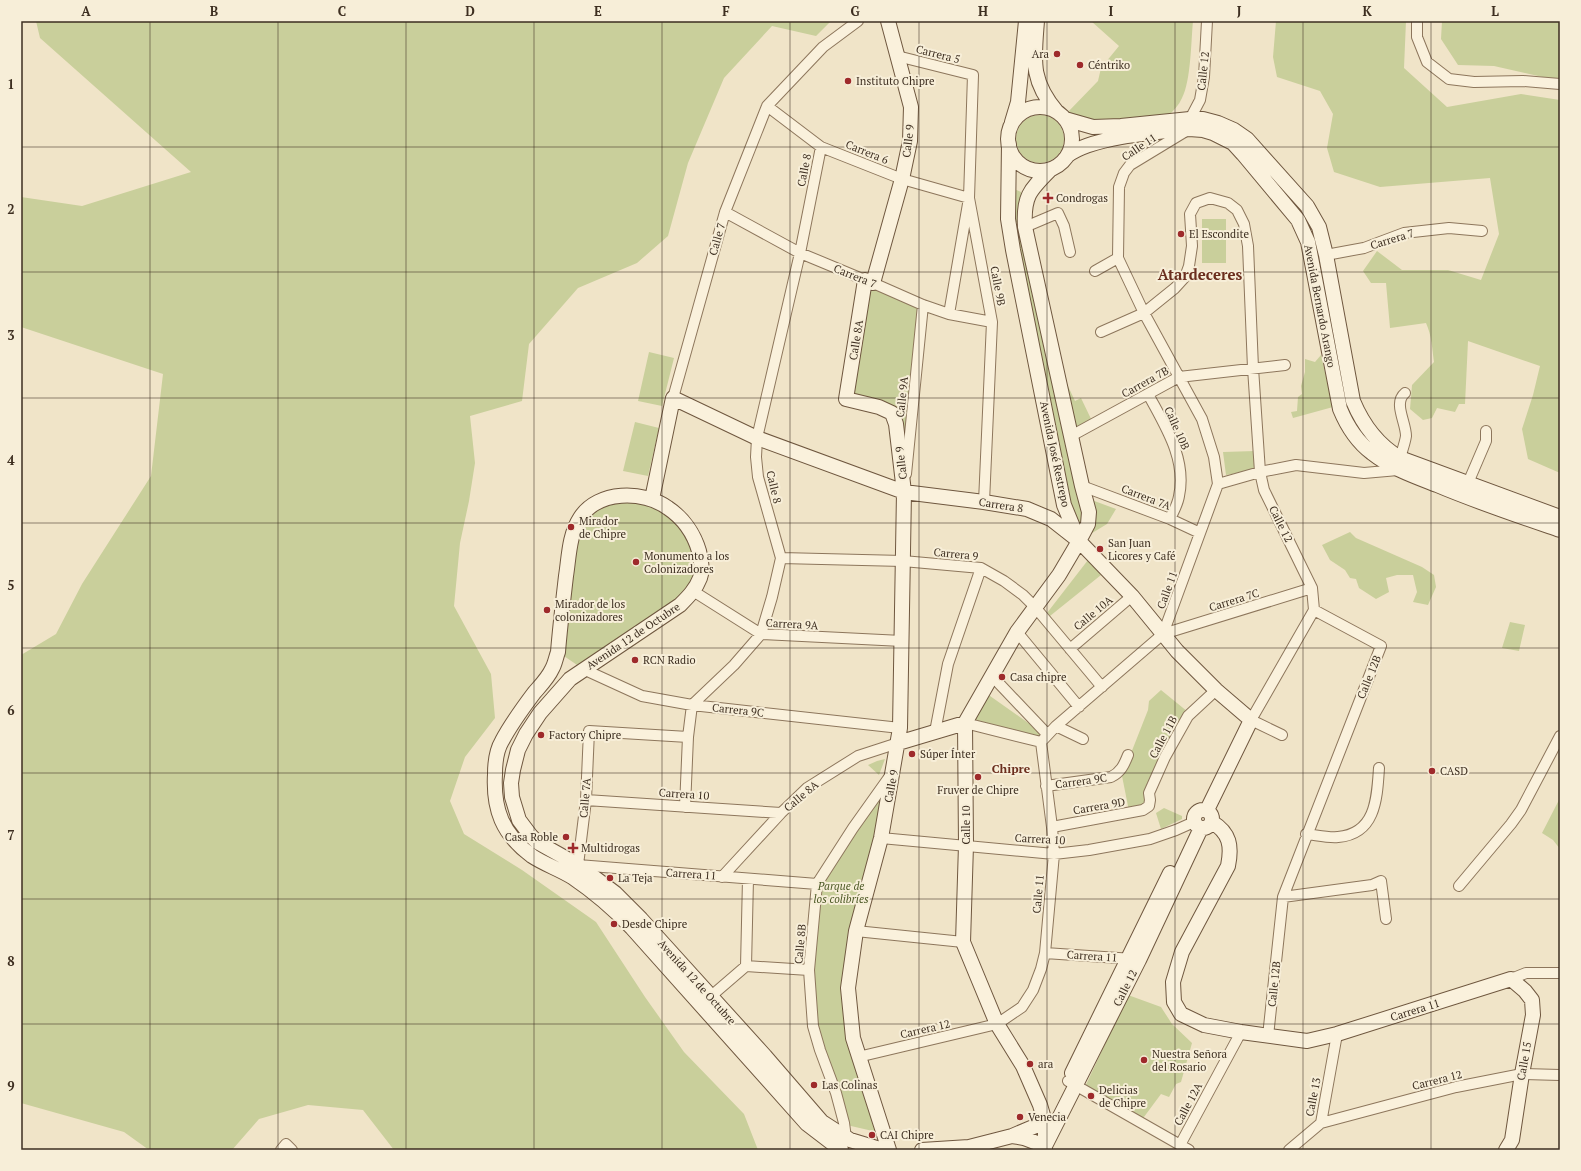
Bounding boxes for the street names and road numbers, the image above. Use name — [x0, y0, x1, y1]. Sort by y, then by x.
street label: Carrera 5 — [915, 42, 962, 66]
street label: Calle 12 — [1194, 51, 1212, 91]
street label: Calle 9 — [899, 123, 917, 158]
street label: Calle 11 — [1119, 130, 1159, 164]
street label: Carrera 6 — [844, 137, 891, 167]
street label: Calle 8 — [794, 152, 814, 188]
street label: Calle 7 — [706, 221, 728, 257]
street label: Carrera 7 — [1368, 226, 1416, 252]
street label: Avenida Bernardo Arango — [1301, 243, 1339, 369]
street label: Carrera 7 — [832, 261, 879, 291]
street label: Calle 9B — [987, 265, 1009, 307]
street label: Calle 8A — [846, 318, 866, 361]
street label: Carrera 7B — [1119, 363, 1171, 401]
street label: Calle 9A — [893, 375, 911, 418]
street label: Avenida José Restrepo — [1037, 400, 1073, 508]
street label: Calle 10B — [1161, 404, 1193, 452]
street label: Calle 9 — [892, 445, 910, 480]
street label: Calle 8 — [763, 469, 785, 505]
street label: Carrera 7A — [1119, 481, 1173, 513]
street label: Carrera 8 — [978, 495, 1024, 515]
street label: Calle 12 — [1266, 503, 1296, 545]
street label: Carrera 9 — [933, 545, 979, 563]
street label: Calle 11 — [1154, 569, 1180, 611]
street label: Carrera 7C — [1207, 586, 1261, 614]
street label: Calle 10A — [1071, 592, 1116, 633]
street label: Avenida 12 de Octubre — [584, 599, 683, 673]
street label: Carrera 9A — [765, 616, 819, 632]
street label: Calle 12B — [1354, 653, 1384, 701]
street label: Carrera 9C — [711, 700, 765, 720]
street label: Calle 11B — [1146, 713, 1180, 761]
street label: Calle 9 — [881, 768, 901, 804]
street label: Carrera 9C — [1054, 770, 1108, 792]
street label: Calle 7A — [576, 777, 594, 819]
street label: Calle 8A — [781, 777, 822, 814]
street label: Carrera 10 — [658, 785, 710, 803]
street label: Carrera 9D — [1072, 794, 1126, 817]
street label: Calle 10 — [959, 805, 973, 845]
street label: Carrera 10 — [1014, 831, 1066, 847]
street label: Carrera 11 — [665, 865, 717, 883]
street label: Calle 11 — [1029, 874, 1047, 914]
street label: Calle 8B — [791, 923, 809, 965]
street label: Avenida 12 de Octubre — [655, 936, 739, 1028]
street label: Carrera 11 — [1066, 947, 1118, 965]
street label: Calle 12B — [1265, 960, 1283, 1008]
street label: Calle 12 — [1110, 967, 1140, 1009]
street label: Carrera 11 — [1389, 996, 1441, 1024]
street label: Carrera 12 — [899, 1016, 951, 1042]
street label: Calle 15 — [1514, 1040, 1534, 1082]
street label: Carrera 12 — [1411, 1067, 1463, 1093]
street label: Calle 13 — [1302, 1076, 1324, 1118]
street label: Calle 12A — [1171, 1080, 1205, 1128]

